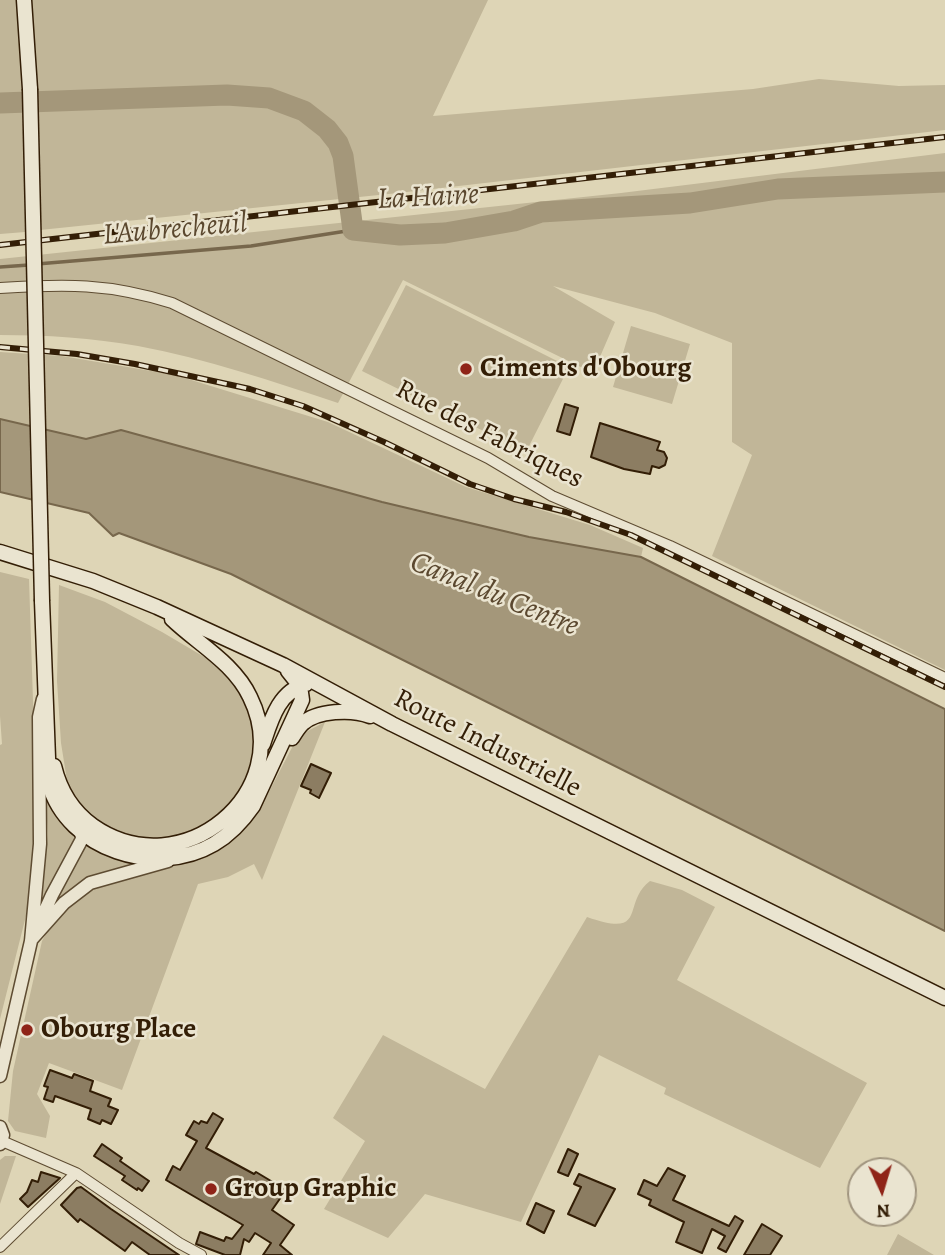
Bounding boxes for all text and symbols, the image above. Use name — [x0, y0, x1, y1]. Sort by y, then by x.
water label: La Haine — [376, 177, 480, 219]
water label: L'Aubrecheuil — [101, 206, 249, 254]
place label: Ciments d'Obourg — [480, 352, 691, 386]
marker: Ciments d'Obourg — [458, 361, 474, 377]
street label: Rue des Fabriques — [389, 373, 589, 497]
water label: Canal du Centre — [404, 545, 584, 645]
street label: Route Industrielle — [388, 682, 586, 806]
place label: Obourg Place — [41, 1013, 196, 1047]
marker: Obourg Place — [19, 1022, 35, 1038]
north arrow — [847, 1157, 917, 1227]
place label: Group Graphic — [225, 1172, 397, 1206]
marker: Group Graphic — [203, 1181, 219, 1197]
text: N — [876, 1198, 891, 1224]

